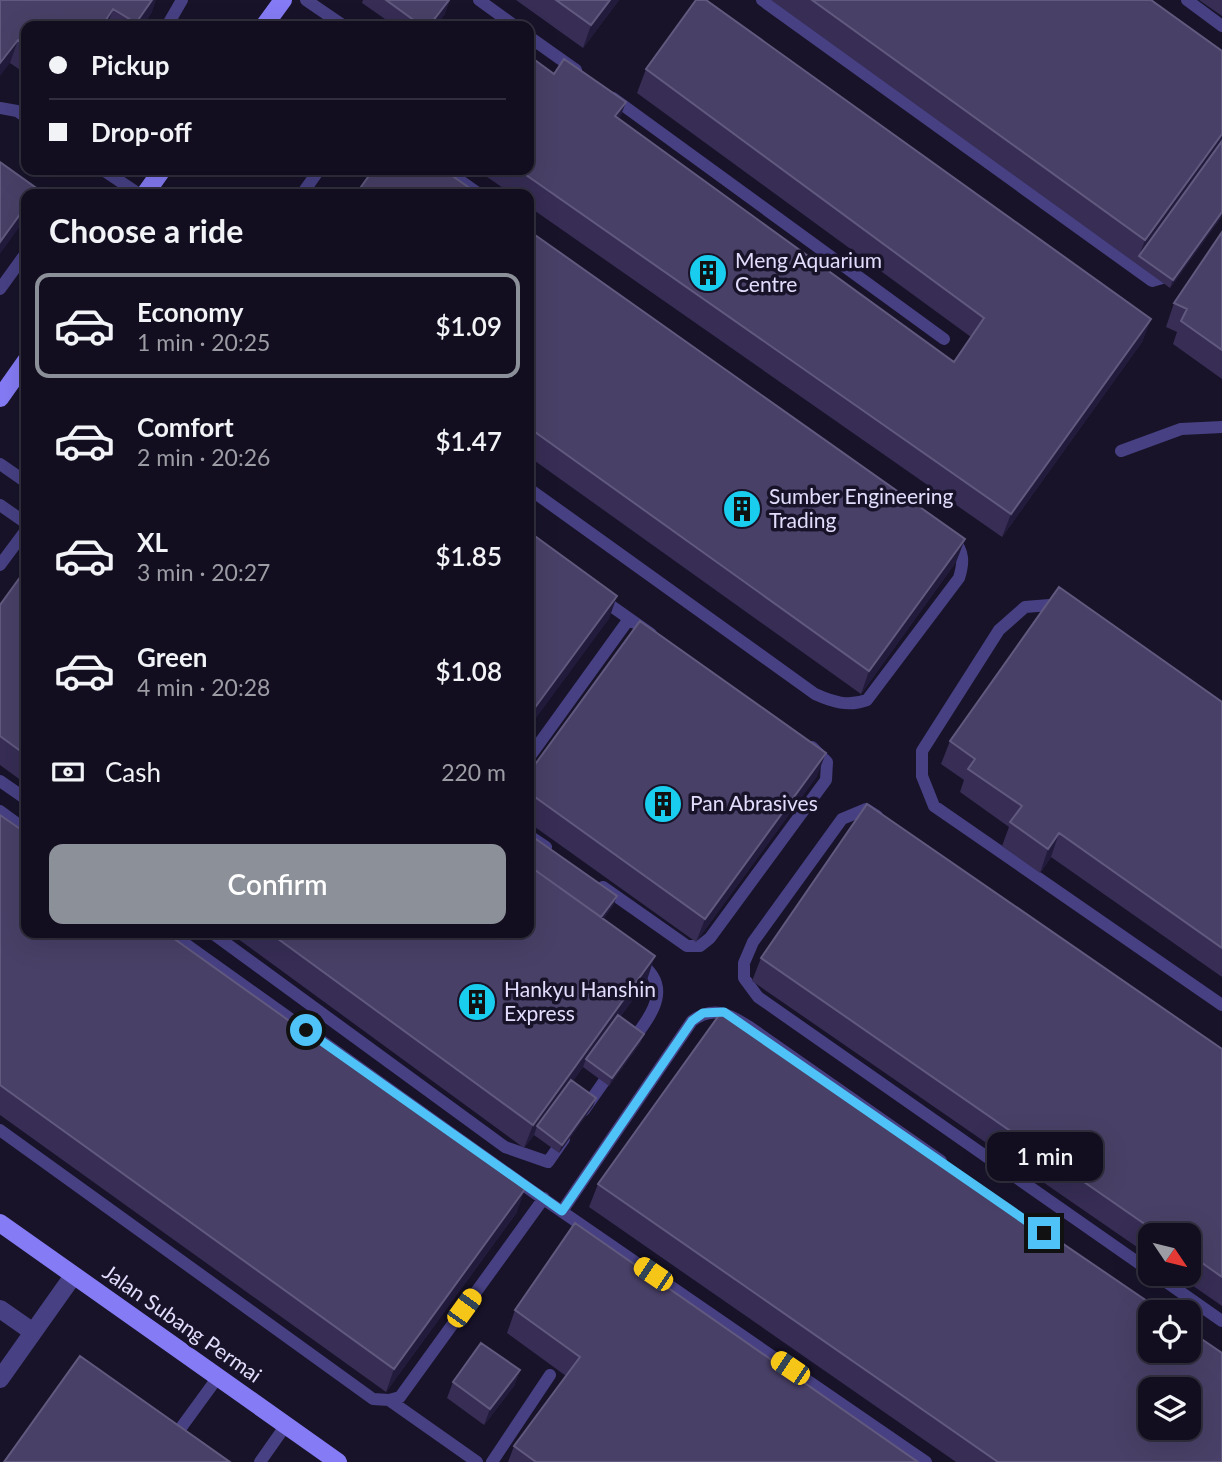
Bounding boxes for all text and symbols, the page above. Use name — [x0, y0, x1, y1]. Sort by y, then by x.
text: Pickup — [91, 49, 170, 81]
text: Drop-off — [91, 116, 192, 148]
text: Choose a ride — [49, 211, 243, 250]
place label: Meng Aquarium Centre — [735, 247, 882, 296]
building icon: Meng Aquarium Centre — [687, 252, 729, 294]
icon: car — [53, 294, 116, 357]
text: Economy — [137, 296, 243, 328]
text: $1.09 — [436, 310, 502, 342]
text: 1 min · 20:25 — [137, 328, 270, 356]
icon: car — [53, 409, 116, 472]
text: Comfort — [137, 411, 234, 443]
text: $1.47 — [436, 425, 502, 457]
text: 2 min · 20:26 — [137, 443, 270, 471]
place label: Sumber Engineering Trading — [769, 483, 953, 532]
building icon: Sumber Engineering Trading — [721, 488, 763, 530]
icon: car — [53, 524, 116, 587]
text: XL — [137, 526, 168, 558]
text: $1.85 — [436, 540, 502, 572]
text: 3 min · 20:27 — [137, 558, 270, 586]
icon: car — [53, 639, 116, 702]
text: Green — [137, 641, 207, 673]
text: $1.08 — [436, 655, 502, 687]
text: 4 min · 20:28 — [137, 673, 270, 701]
icon: cash — [49, 753, 87, 791]
text: Cash — [105, 756, 161, 788]
text: 220 m — [441, 758, 506, 786]
building icon: Pan Abrasives — [642, 783, 684, 825]
place label: Pan Abrasives — [690, 790, 818, 815]
button: Confirm — [49, 844, 506, 924]
place label: Hankyu Hanshin Express — [504, 976, 656, 1025]
building icon: Hankyu Hanshin Express — [456, 981, 498, 1023]
route start — [290, 1014, 322, 1046]
callout: 1 min — [986, 1132, 1102, 1180]
text: 1 min — [1017, 1142, 1073, 1170]
route end — [1028, 1217, 1060, 1249]
north arrow — [1138, 1223, 1200, 1286]
map controls — [1138, 1223, 1201, 1440]
car — [630, 1254, 677, 1294]
street label: Jalan Subang Permai — [99, 1259, 267, 1387]
car — [444, 1285, 485, 1331]
button: locate — [1138, 1300, 1201, 1363]
car — [767, 1348, 814, 1388]
button: layers — [1138, 1377, 1201, 1440]

